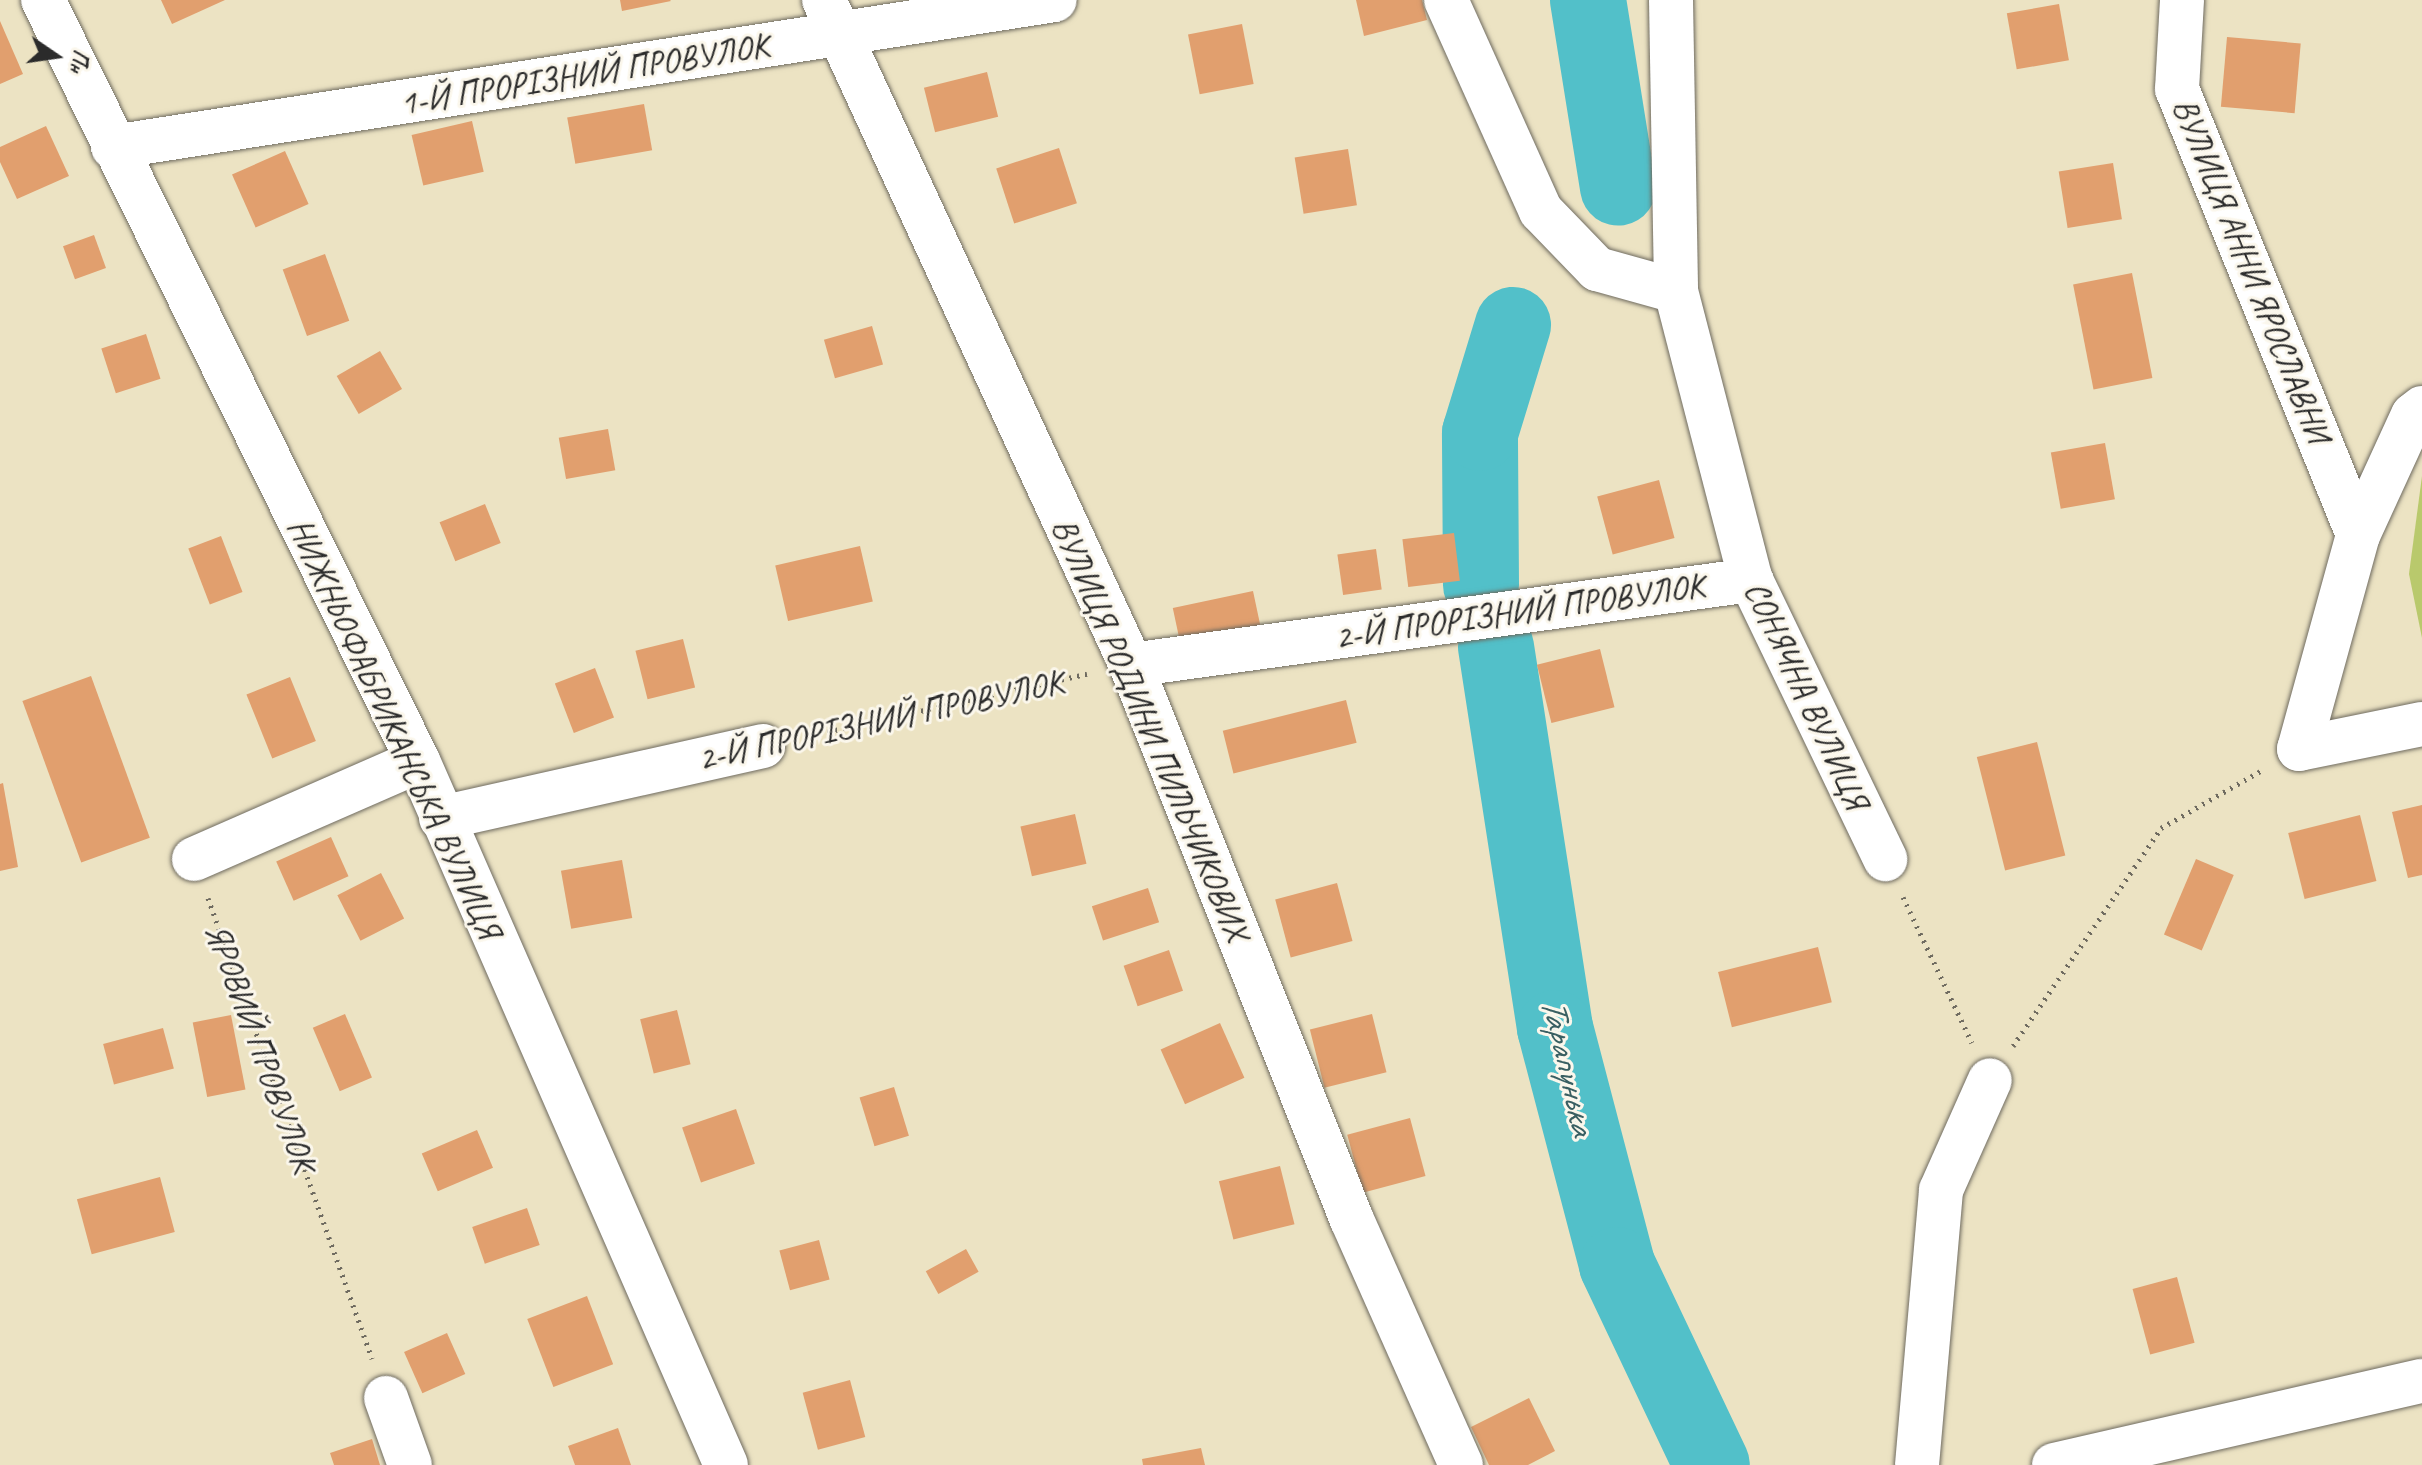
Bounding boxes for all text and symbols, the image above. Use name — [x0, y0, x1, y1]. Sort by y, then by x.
north arrow — [16, 16, 96, 96]
street label: 1-Й ПРОРІЗНИЙ ПРОВУЛОК — [397, 25, 771, 123]
text: Пн — [63, 47, 96, 76]
street label: ВУЛИЦЯ АННИ ЯРОСЛАВНИ — [2164, 90, 2340, 450]
street label: НИЖНЬОФАБРИКАНСЬКА ВУЛИЦЯ — [280, 511, 510, 945]
street label: ВУЛИЦЯ РОДИНИ ПИЛЬЧИКОВИХ — [1043, 512, 1259, 946]
street label: 2-Й ПРОРІЗНИЙ ПРОВУЛОК — [1332, 565, 1706, 657]
street label: СОНЯЧНА ВУЛИЦЯ — [1736, 574, 1878, 816]
street label: 2-Й ПРОРІЗНИЙ ПРОВУЛОК — [694, 661, 1066, 779]
street label: ЯРОВИЙ ПРОВУЛОК — [197, 917, 325, 1177]
water label: Тарапунька — [1531, 993, 1605, 1139]

